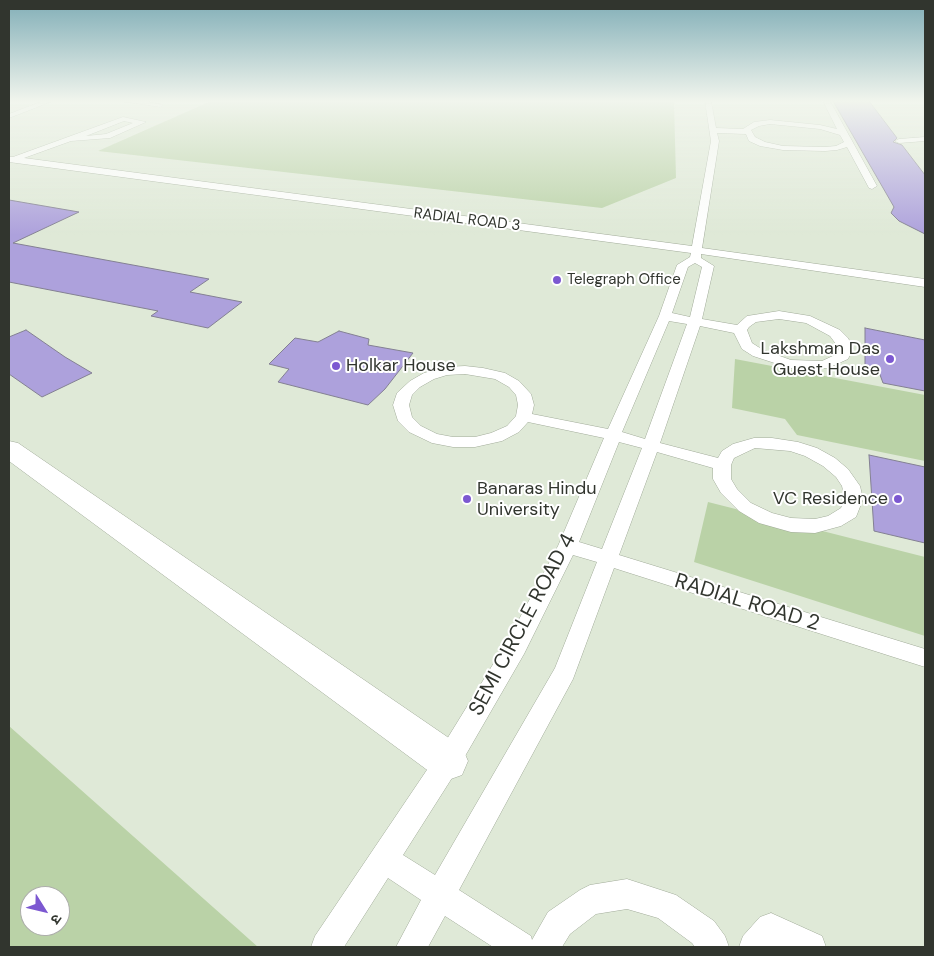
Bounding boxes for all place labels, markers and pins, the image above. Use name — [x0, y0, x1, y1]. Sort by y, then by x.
place label: Telegraph Office — [567, 271, 681, 289]
marker: Telegraph Office — [551, 274, 563, 286]
place label: Lakshman Das Guest House — [761, 338, 880, 380]
marker: Lakshman Das Guest House — [884, 353, 896, 365]
place label: Holkar House — [346, 355, 456, 377]
marker: Holkar House — [330, 360, 342, 372]
place label: Banaras Hindu University — [477, 478, 597, 520]
place label: VC Residence — [773, 488, 888, 510]
marker: Banaras Hindu University — [461, 493, 473, 505]
marker: VC Residence — [892, 493, 904, 505]

